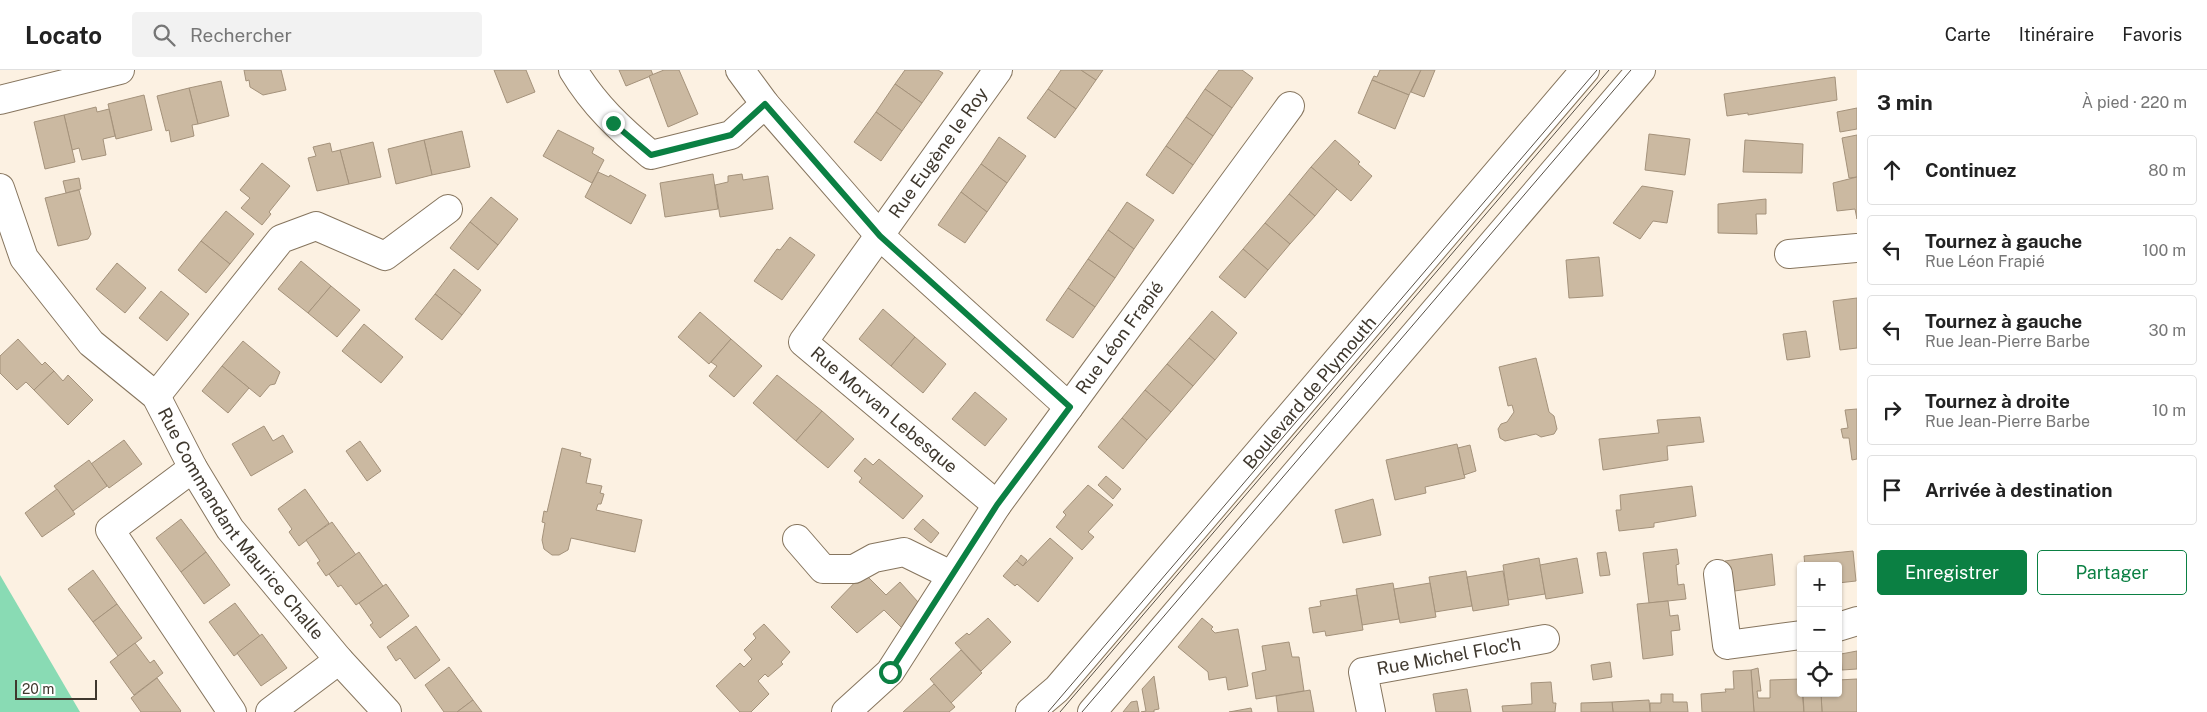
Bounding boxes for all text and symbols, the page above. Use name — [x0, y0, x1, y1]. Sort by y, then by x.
search box — [132, 12, 482, 57]
text: Locato — [25, 21, 102, 49]
icon: search — [150, 21, 178, 49]
text: Rechercher — [190, 24, 292, 46]
text: Carte — [1945, 24, 1991, 45]
text: Itinéraire — [2019, 24, 2094, 45]
text: Favoris — [2122, 24, 2182, 45]
street label: Rue Eugène le Roy — [884, 83, 992, 222]
text: 3 min — [1877, 90, 1933, 115]
text: À pied · 220 m — [2082, 93, 2187, 112]
route end — [602, 112, 625, 135]
icon: ahead — [1878, 156, 1906, 184]
text: Continuez — [1925, 159, 2016, 181]
text: 80 m — [2148, 161, 2186, 180]
text: Tournez à gauche — [1925, 230, 2082, 252]
icon: left — [1878, 236, 1906, 264]
text: 100 m — [2142, 241, 2186, 260]
text: Rue Léon Frapié — [1925, 252, 2045, 271]
street label: Rue Léon Frapié — [1071, 277, 1168, 398]
text: Tournez à gauche — [1925, 310, 2082, 332]
street label: Boulevard de Plymouth — [1239, 312, 1380, 473]
icon: left — [1878, 316, 1906, 344]
text: 30 m — [2149, 321, 2186, 340]
text: Rue Jean-Pierre Barbe — [1925, 332, 2090, 351]
street label: Rue Morvan Lebesque — [807, 342, 962, 477]
text: Tournez à droite — [1925, 390, 2070, 412]
icon: right — [1878, 396, 1906, 424]
text: 10 m — [2152, 401, 2186, 420]
street label: Rue Commandant Maurice Challe — [154, 404, 329, 644]
text: Rue Jean-Pierre Barbe — [1925, 412, 2090, 431]
icon: arrive — [1878, 476, 1906, 504]
text: Arrivée à destination — [1925, 479, 2113, 501]
button: Enregistrer — [1877, 550, 2027, 595]
button: Partager — [2037, 550, 2187, 595]
map controls — [1797, 562, 1842, 697]
button: + — [1797, 562, 1842, 607]
button: − — [1797, 607, 1842, 652]
street label: Rue Michel Floc'h — [1375, 633, 1522, 679]
button: locate — [1797, 652, 1842, 697]
route start — [879, 661, 902, 684]
scale bar — [15, 677, 98, 700]
text: 20 m — [22, 681, 54, 697]

